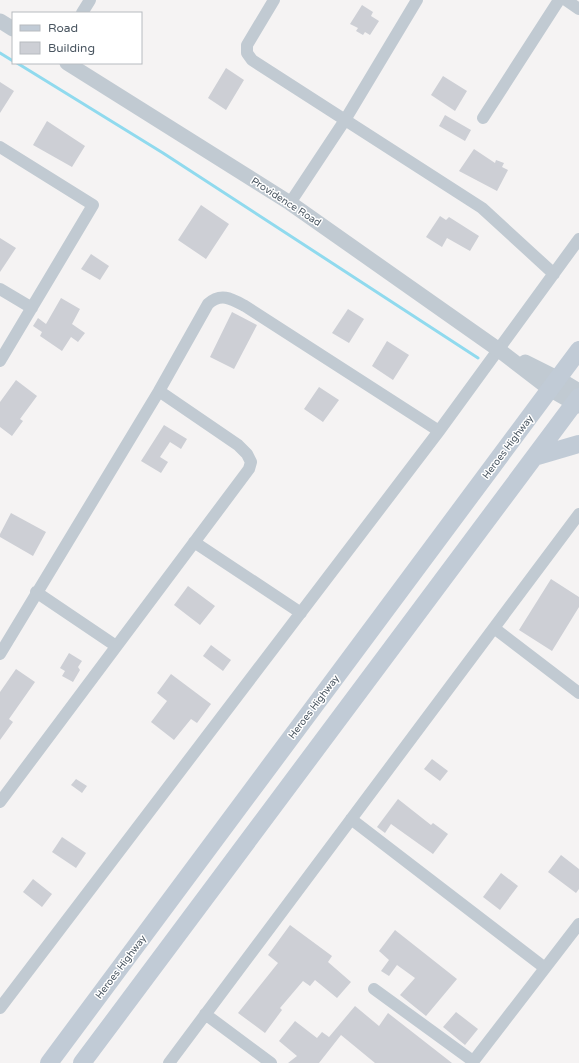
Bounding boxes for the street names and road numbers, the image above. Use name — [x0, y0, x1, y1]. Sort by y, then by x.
street label: Providence Road — [249, 175, 323, 229]
street label: Heroes Highway — [480, 412, 536, 481]
street label: Heroes Highway — [286, 672, 342, 741]
street label: Heroes Highway — [93, 932, 149, 1001]

